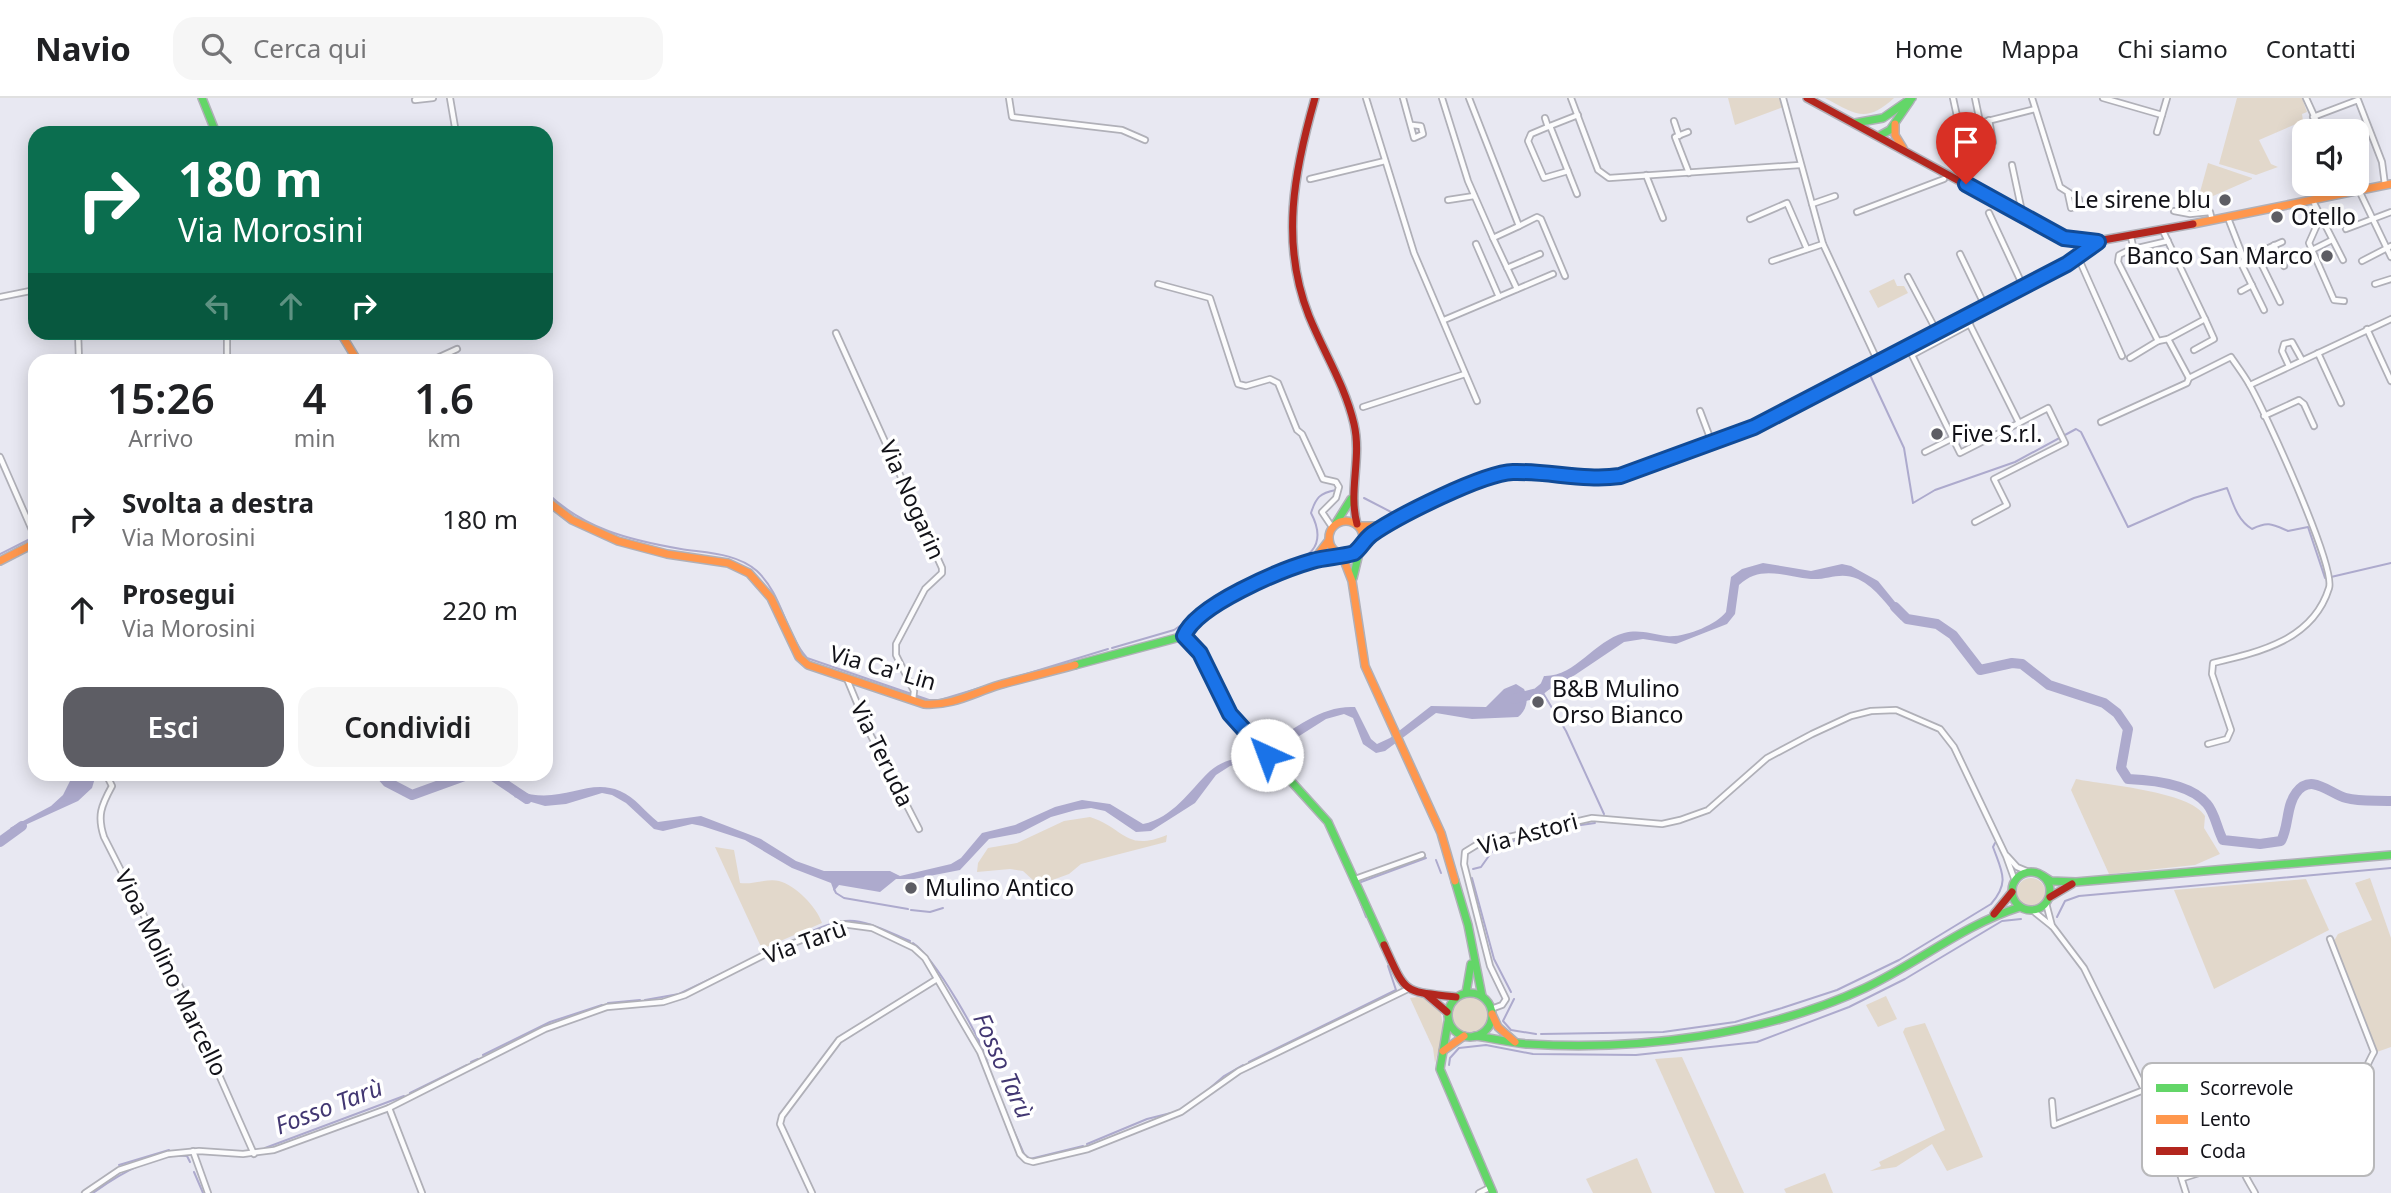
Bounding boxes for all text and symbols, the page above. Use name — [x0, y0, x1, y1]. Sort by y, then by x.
search box — [173, 17, 663, 80]
text: Navio — [35, 26, 131, 71]
icon: search — [197, 29, 235, 67]
text: Cerca qui — [253, 30, 367, 66]
text: Home — [1895, 32, 1963, 65]
text: Mappa — [2001, 32, 2079, 65]
text: Chi siamo — [2117, 32, 2228, 65]
text: Contatti — [2266, 32, 2356, 65]
pin — [1936, 112, 1996, 184]
map controls — [2292, 119, 2369, 196]
button: sound — [2292, 119, 2369, 196]
icon: arrive — [1947, 123, 1985, 161]
text: 180 m — [178, 145, 323, 211]
icon: right — [63, 154, 154, 245]
place label: Le sirene blu — [2074, 183, 2211, 215]
marker: Le sirene blu — [2217, 192, 2233, 208]
place label: Otello — [2291, 200, 2356, 232]
text: Via Morosini — [178, 208, 364, 251]
marker: Otello — [2269, 209, 2285, 225]
place label: Banco San Marco — [2127, 239, 2313, 271]
marker: Banco San Marco — [2319, 248, 2335, 264]
icon: left — [199, 287, 237, 325]
icon: ahead — [272, 287, 310, 325]
icon: right — [345, 287, 383, 325]
text: 15:26 — [107, 369, 215, 426]
text: 4 — [303, 369, 327, 426]
text: 1.6 — [414, 369, 474, 426]
place label: Five S.r.l. — [1951, 417, 2042, 449]
text: Arrivo — [128, 422, 193, 454]
text: min — [294, 422, 335, 454]
text: km — [427, 422, 461, 454]
marker: Five S.r.l. — [1929, 426, 1945, 442]
street label: Via Nogarin — [873, 435, 953, 564]
text: Svolta a destra — [122, 485, 314, 521]
icon: right — [63, 500, 101, 538]
text: 180 m — [442, 501, 518, 537]
text: Via Morosini — [122, 521, 255, 553]
text: Prosegui — [122, 576, 235, 612]
icon: ahead — [63, 591, 101, 629]
text: 220 m — [442, 592, 518, 628]
text: Via Morosini — [122, 612, 255, 644]
street label: Via Ca' Lin — [826, 637, 940, 697]
place label: B&B Mulino Orso Bianco — [1552, 672, 1683, 730]
button: Esci — [63, 687, 284, 767]
button: Condividi — [298, 687, 518, 767]
marker: B&B Mulino Orso Bianco — [1530, 694, 1546, 710]
street label: Via Teruda — [844, 696, 922, 812]
position arrow — [1230, 718, 1304, 792]
street label: Via Astori — [1474, 804, 1581, 862]
street label: Vioa Molino Marcello — [108, 864, 236, 1081]
place label: Mulino Antico — [925, 871, 1074, 903]
marker: Mulino Antico — [903, 880, 919, 896]
street label: Via Tarù — [759, 911, 851, 971]
water label: Fosso Tarù — [966, 1007, 1042, 1124]
legend — [2142, 1063, 2374, 1176]
water label: Fosso Tarù — [270, 1070, 387, 1141]
text: Scorrevole — [2200, 1075, 2293, 1101]
text: Lento — [2200, 1106, 2251, 1132]
text: Coda — [2200, 1138, 2246, 1164]

